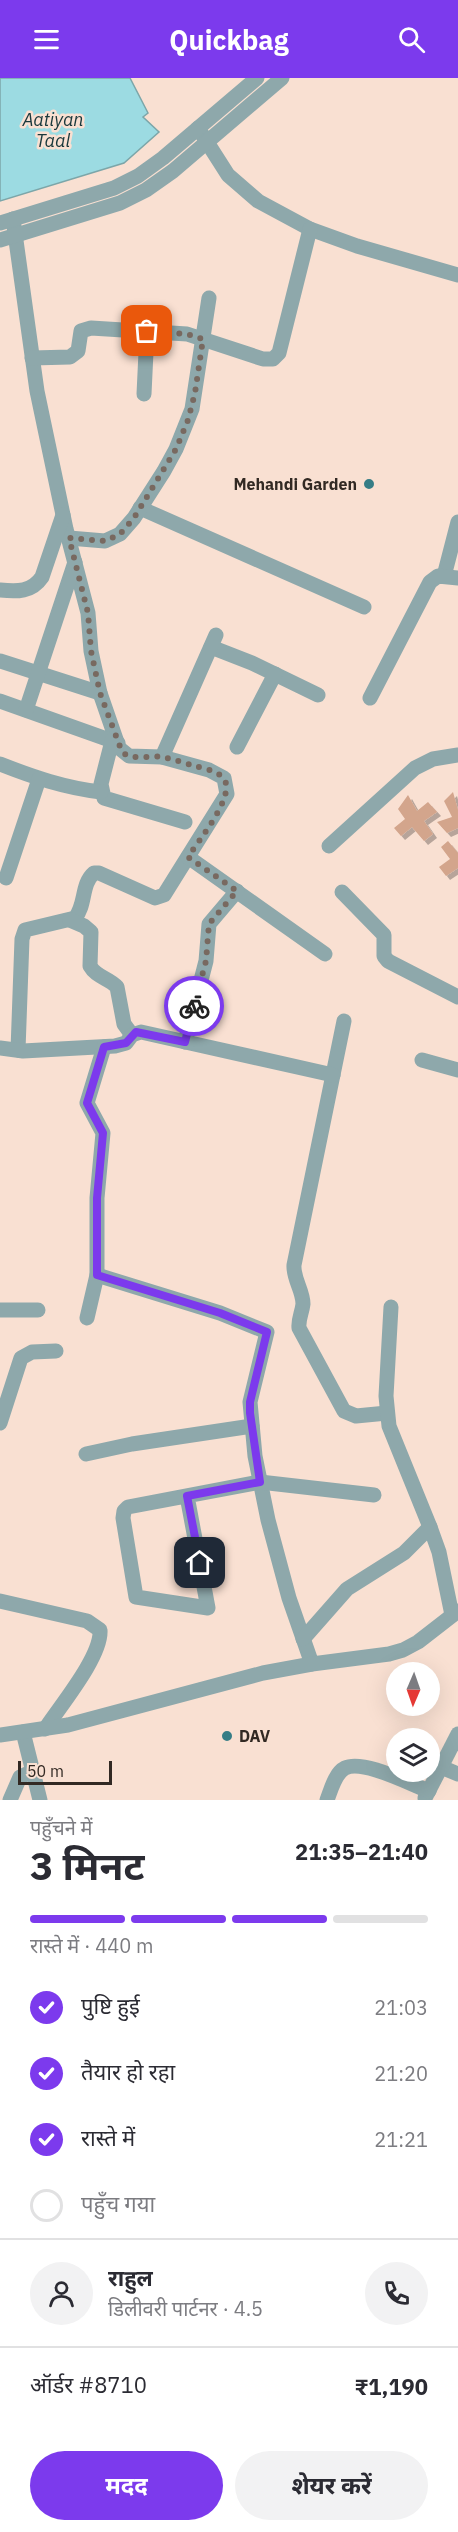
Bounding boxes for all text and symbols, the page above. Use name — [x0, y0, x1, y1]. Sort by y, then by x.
text: Quickbag — [169, 22, 289, 57]
icon: menu — [30, 23, 63, 56]
icon: search — [395, 23, 428, 56]
water label: Aatiyan Taal — [21, 108, 84, 152]
pin — [121, 305, 172, 356]
icon: bag — [130, 314, 163, 347]
place label: Mehandi Garden — [233, 474, 357, 494]
marker: Mehandi Garden — [362, 477, 376, 491]
courier — [164, 976, 224, 1036]
icon: bike — [178, 990, 211, 1023]
pin — [174, 1537, 225, 1588]
icon: home — [183, 1546, 216, 1579]
north arrow — [386, 1662, 440, 1716]
map controls — [386, 1662, 440, 1782]
place label: DAV — [239, 1726, 271, 1746]
button: layers — [386, 1728, 440, 1782]
marker: DAV — [220, 1729, 234, 1743]
scale bar — [18, 1758, 112, 1786]
text: 50 m — [27, 1761, 64, 1781]
text: पहुँचने में — [30, 1814, 92, 1841]
text: 21:35–21:40 — [295, 1837, 428, 1866]
text: 3 मिनट — [30, 1840, 144, 1891]
text: रास्ते में · 440 m — [30, 1932, 153, 1959]
icon: check — [30, 1991, 63, 2024]
text: पुष्टि हुई — [81, 1991, 140, 2020]
text: 21:03 — [374, 1994, 428, 2021]
icon: check — [30, 2057, 63, 2090]
text: तैयार हो रहा — [81, 2057, 175, 2086]
text: 21:20 — [374, 2060, 428, 2087]
icon: check — [30, 2123, 63, 2156]
text: रास्ते में — [81, 2123, 135, 2152]
text: 21:21 — [374, 2126, 428, 2153]
text: पहुँच गया — [81, 2189, 155, 2218]
button: person — [30, 2262, 93, 2325]
button: phone — [365, 2262, 428, 2325]
text: राहुल — [108, 2263, 153, 2292]
text: डिलीवरी पार्टनर · 4.5 — [108, 2295, 263, 2322]
text: ऑर्डर #8710 — [30, 2370, 147, 2399]
text: ₹1,190 — [355, 2372, 428, 2401]
button: मदद — [30, 2451, 223, 2520]
button: शेयर करें — [235, 2451, 428, 2520]

